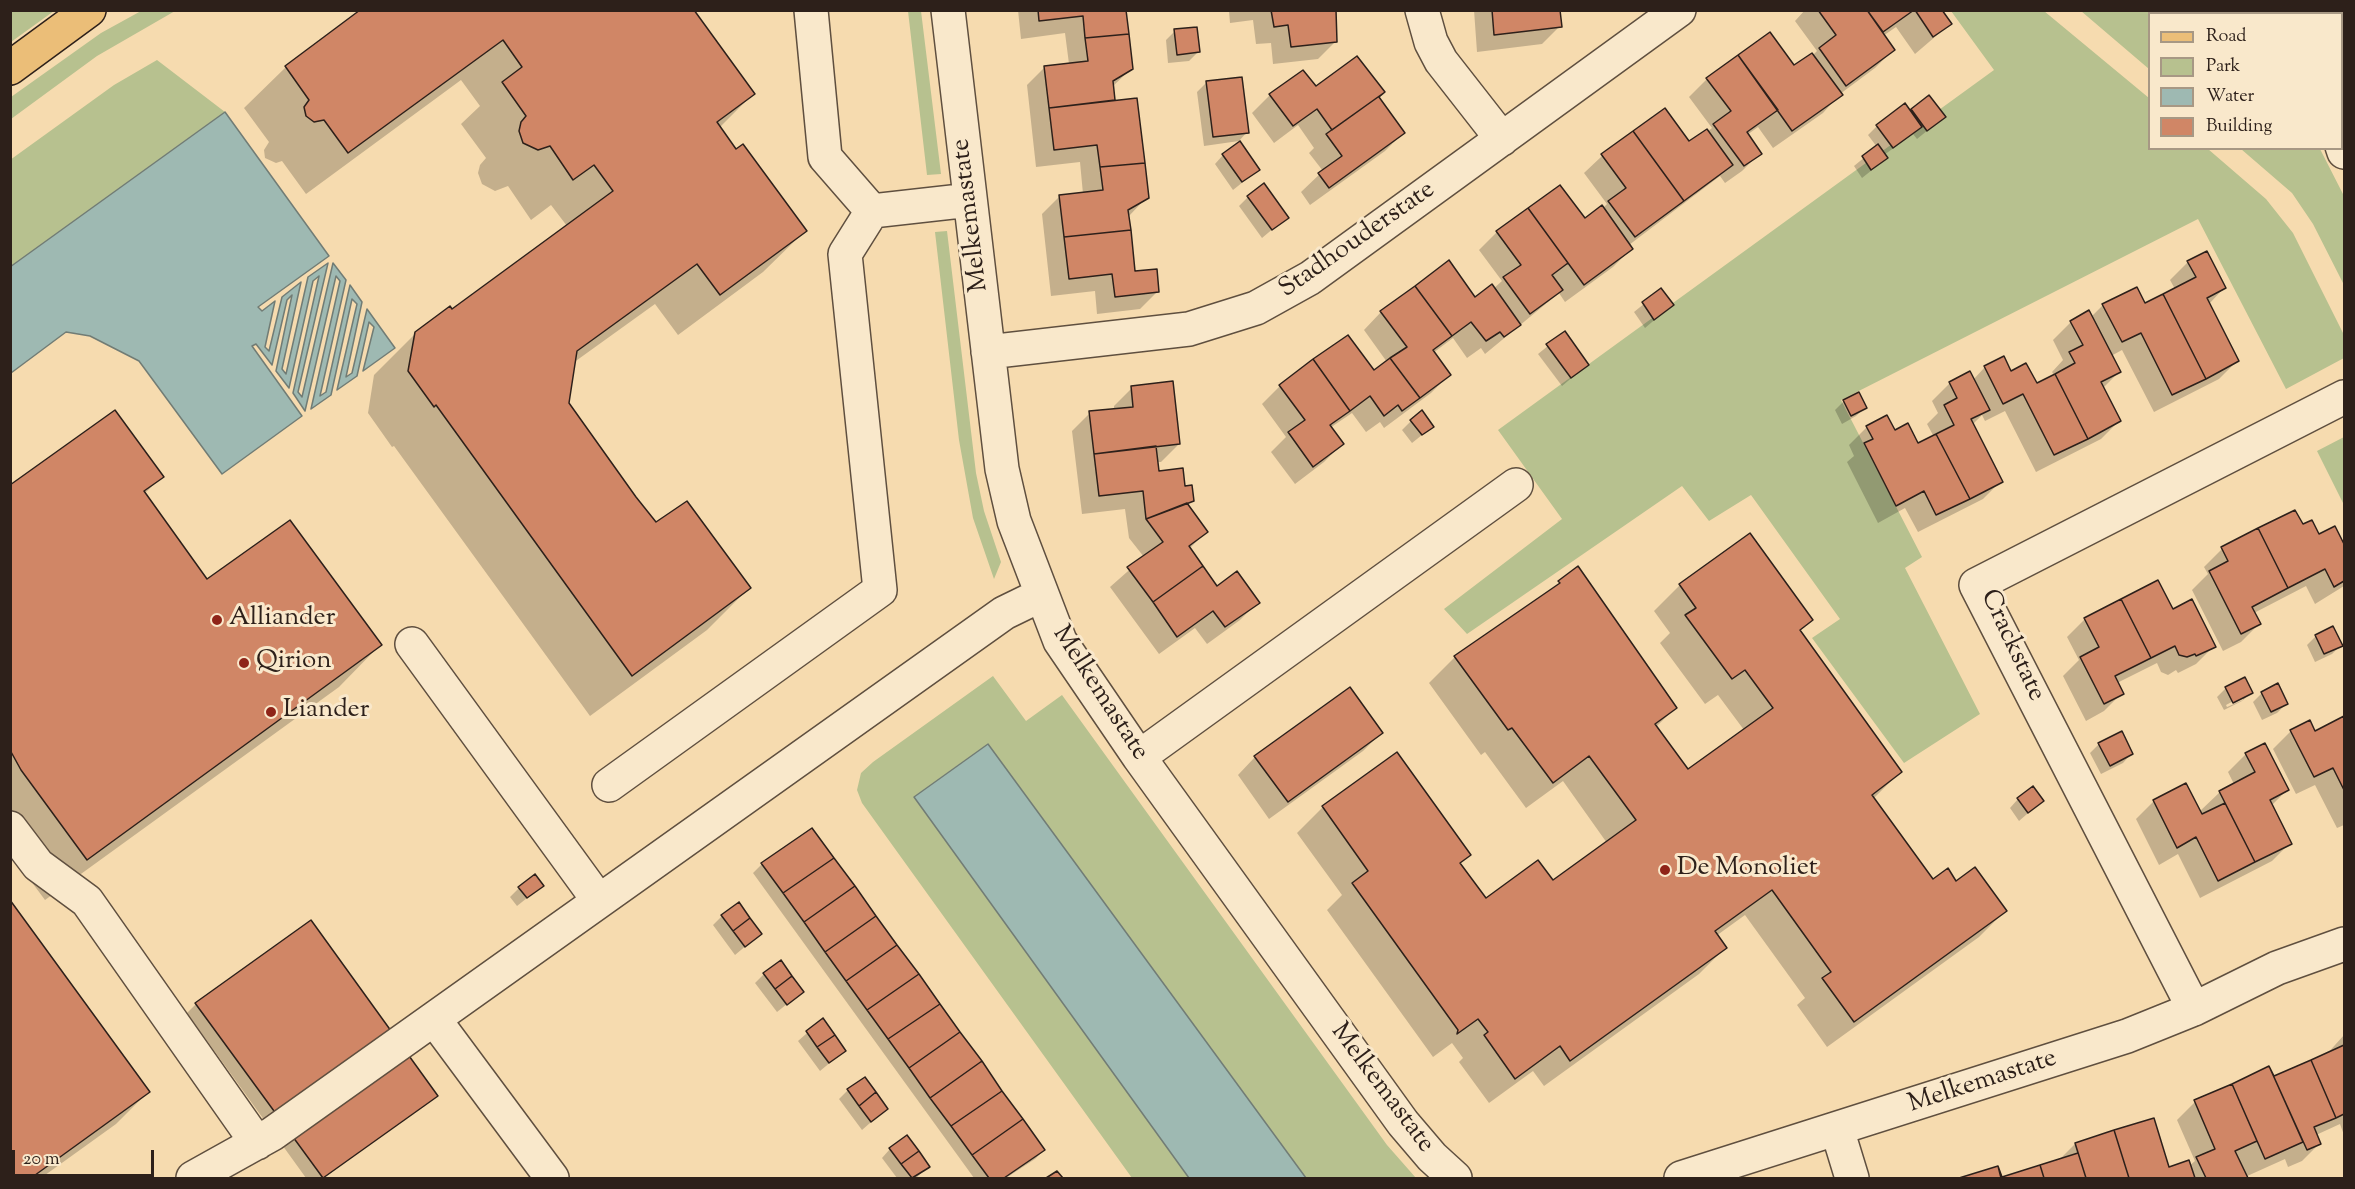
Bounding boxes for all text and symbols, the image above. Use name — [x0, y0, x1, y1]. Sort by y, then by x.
legend — [2148, 12, 2343, 150]
text: Road — [2206, 24, 2246, 50]
text: Park — [2206, 54, 2240, 80]
text: Water — [2206, 84, 2254, 110]
text: Building — [2206, 114, 2272, 140]
street label: Melkemastate — [947, 137, 997, 293]
street label: Stadhouderstate — [1274, 176, 1442, 306]
street label: Crackstate — [1972, 585, 2050, 707]
place label: Alliander — [229, 604, 335, 636]
marker: Alliander — [210, 613, 224, 627]
street label: Melkemastate — [1044, 621, 1154, 767]
place label: Qirion — [256, 647, 332, 679]
marker: Qirion — [237, 656, 251, 670]
place label: Liander — [283, 696, 369, 728]
marker: Liander — [264, 705, 278, 719]
place label: De Monoliet — [1677, 854, 1818, 886]
marker: De Monoliet — [1658, 863, 1672, 877]
street label: Melkemastate — [1322, 1018, 1440, 1160]
street label: Melkemastate — [1905, 1044, 2061, 1122]
scale bar — [15, 1138, 158, 1176]
text: 20 m — [23, 1147, 60, 1173]

